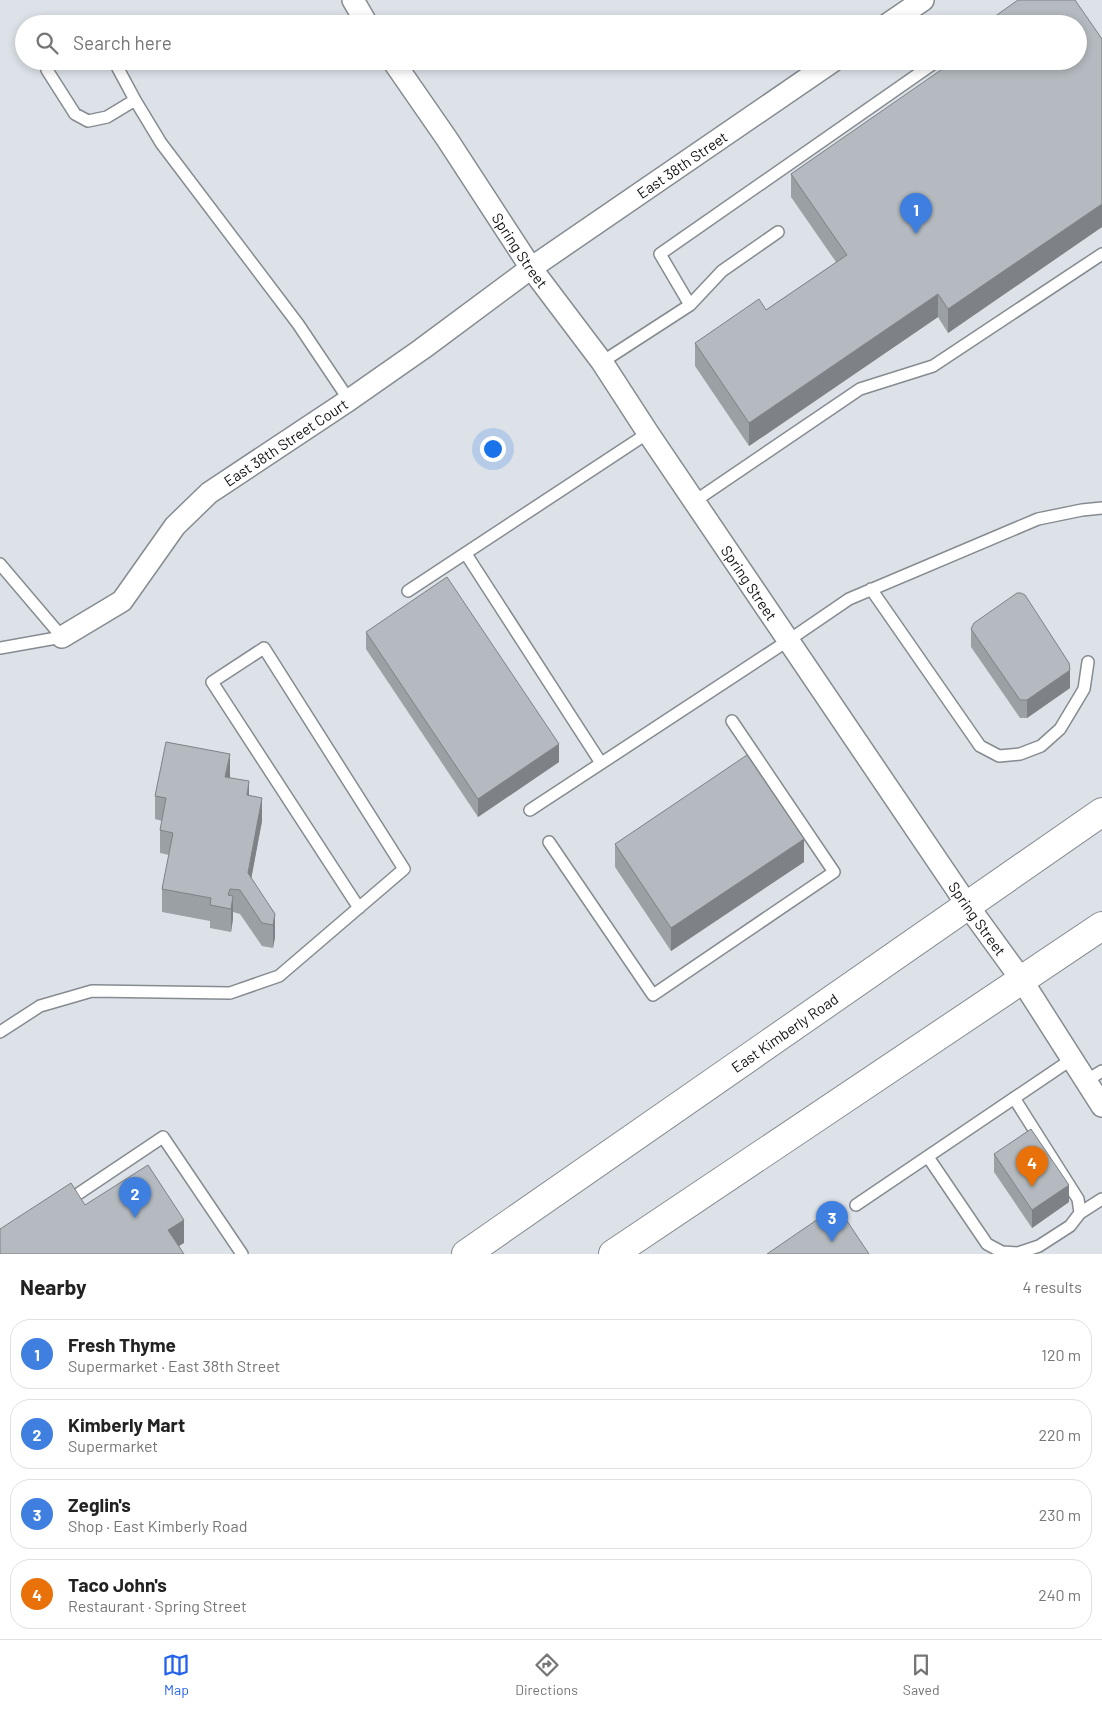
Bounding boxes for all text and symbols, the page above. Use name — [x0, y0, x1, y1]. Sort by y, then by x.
search box — [15, 15, 1087, 70]
icon: search — [33, 29, 61, 57]
text: Search here — [73, 31, 172, 54]
street label: East 38th Street — [633, 127, 730, 202]
pin: 1 — [900, 193, 932, 234]
street label: Spring Street — [489, 209, 552, 291]
street label: East 38th Street Court — [220, 395, 351, 490]
your location — [480, 436, 506, 462]
street label: Spring Street — [718, 542, 781, 624]
street label: Spring Street — [945, 878, 1010, 959]
street label: East Kimberly Road — [728, 989, 841, 1076]
pin: 4 — [1016, 1146, 1048, 1187]
pin: 2 — [119, 1177, 151, 1218]
pin: 3 — [816, 1201, 848, 1242]
text: Nearby — [20, 1274, 86, 1299]
text: 4 results — [1022, 1277, 1082, 1296]
text: Fresh Thyme — [68, 1333, 176, 1356]
text: 1 — [34, 1345, 40, 1364]
text: 120 m — [1041, 1345, 1081, 1364]
text: Supermarket · East 38th Street — [68, 1356, 280, 1375]
text: Kimberly Mart — [68, 1413, 185, 1436]
text: 2 — [33, 1425, 41, 1444]
text: 220 m — [1038, 1425, 1081, 1444]
text: Supermarket — [68, 1436, 158, 1455]
text: Zeglin's — [68, 1493, 131, 1516]
text: 3 — [33, 1505, 41, 1524]
text: 230 m — [1039, 1505, 1081, 1524]
text: Shop · East Kimberly Road — [68, 1516, 247, 1535]
text: Taco John's — [68, 1573, 167, 1596]
text: 4 — [32, 1585, 42, 1604]
text: 240 m — [1038, 1585, 1081, 1604]
text: Restaurant · Spring Street — [68, 1596, 247, 1615]
tab: Map — [162, 1651, 190, 1698]
tab: Directions — [515, 1651, 578, 1698]
tab: Saved — [903, 1651, 940, 1698]

